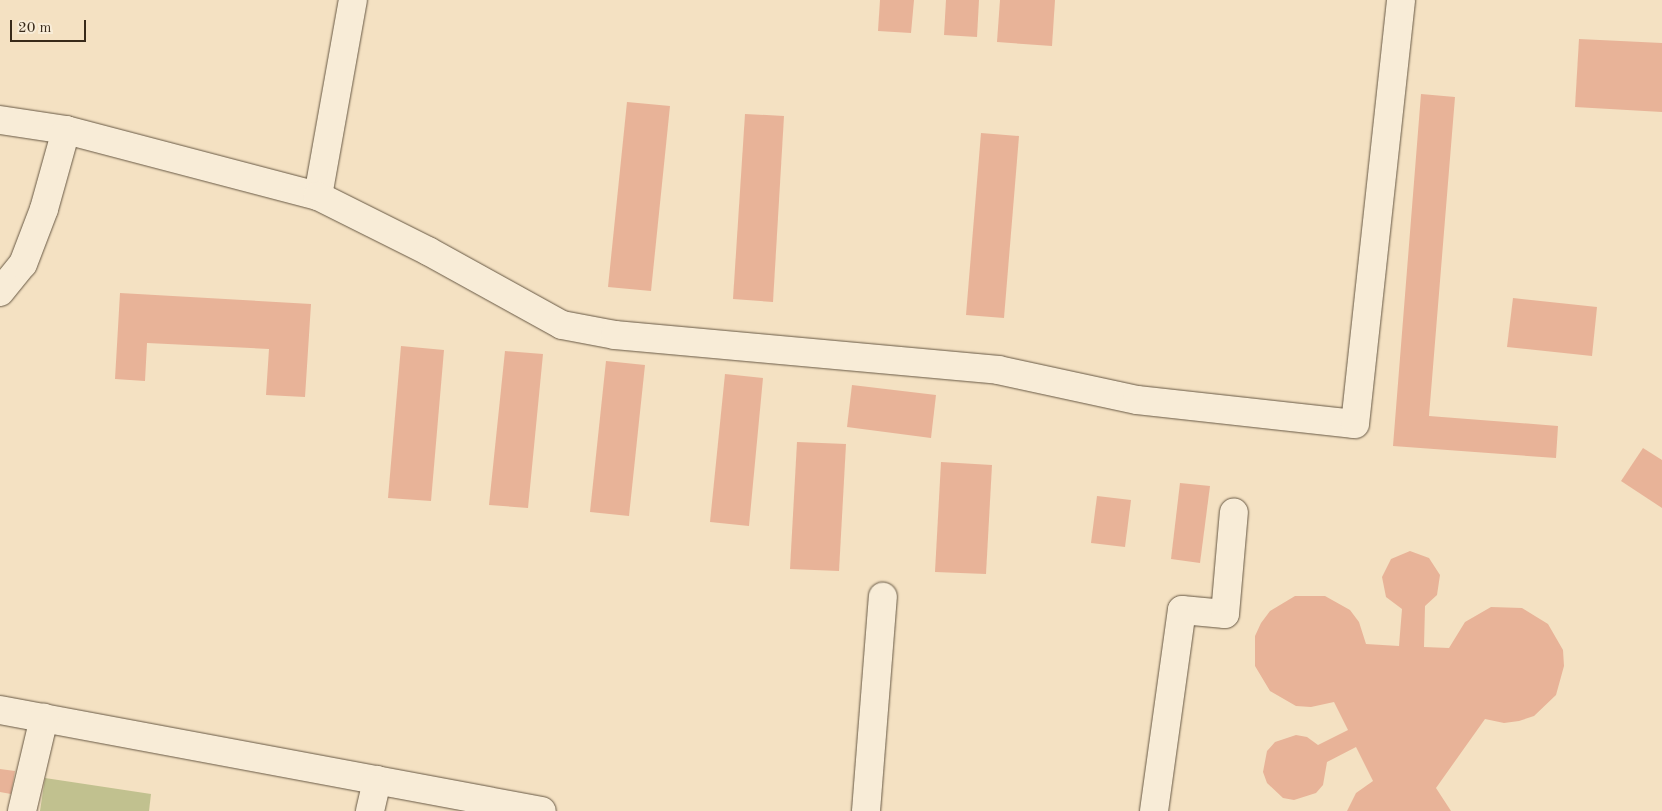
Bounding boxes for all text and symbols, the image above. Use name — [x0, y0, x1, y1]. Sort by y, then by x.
scale bar — [12, 10, 89, 42]
text: 20 m — [18, 21, 52, 36]

